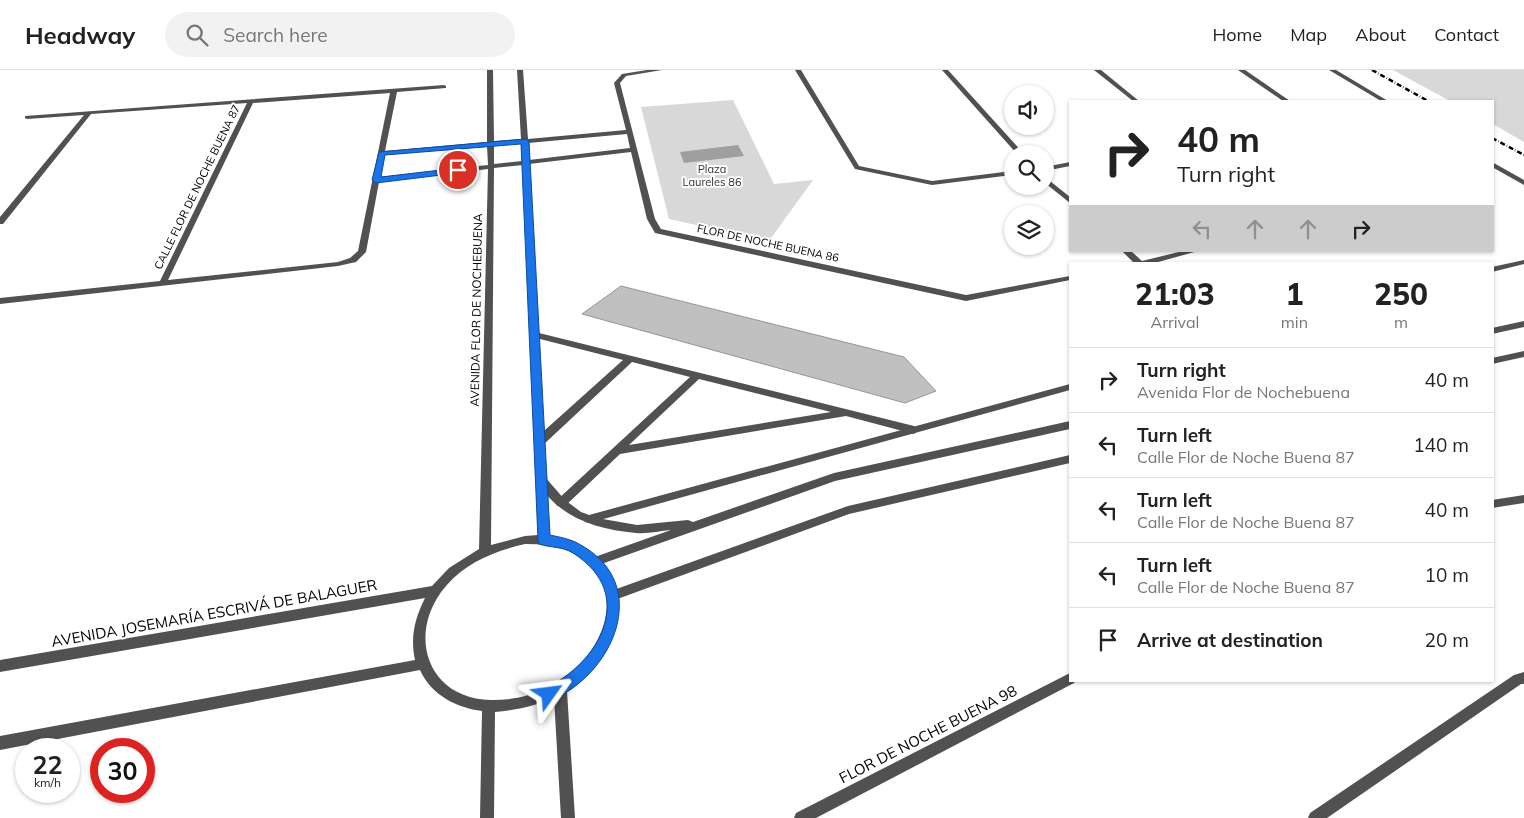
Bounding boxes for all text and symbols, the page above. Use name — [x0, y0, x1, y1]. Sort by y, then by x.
search box — [165, 12, 515, 57]
text: Headway — [25, 20, 135, 50]
icon: search — [183, 21, 211, 49]
text: Search here — [223, 23, 328, 47]
text: Home — [1212, 23, 1262, 46]
text: Map — [1290, 23, 1327, 46]
text: About — [1355, 23, 1406, 46]
text: Contact — [1434, 23, 1499, 46]
map controls — [1004, 85, 1054, 255]
button: sound — [1004, 85, 1054, 135]
street label: CALLE FLOR DE NOCHE BUENA 87 — [151, 102, 243, 272]
text: 40 m — [1177, 117, 1260, 161]
icon: right — [1094, 120, 1159, 185]
button: search — [1004, 145, 1054, 195]
pin — [437, 149, 479, 191]
icon: arrive — [444, 156, 472, 184]
text: Turn right — [1177, 160, 1275, 188]
park label: Plaza Laureles 86 — [683, 162, 742, 189]
button: layers — [1004, 205, 1054, 255]
street label: AVENIDA FLOR DE NOCHEBUENA — [467, 213, 485, 407]
icon: left — [1188, 215, 1216, 243]
icon: ahead — [1241, 215, 1269, 243]
icon: ahead — [1294, 215, 1322, 243]
icon: right — [1347, 215, 1375, 243]
street label: FLOR DE NOCHE BUENA 86 — [696, 221, 841, 265]
text: 21:03 — [1135, 275, 1215, 313]
text: 1 — [1285, 275, 1303, 313]
text: 250 — [1374, 275, 1428, 313]
text: Arrival — [1150, 312, 1199, 332]
text: min — [1281, 312, 1308, 332]
text: m — [1394, 312, 1408, 332]
text: Turn right — [1137, 358, 1226, 382]
icon: right — [1094, 366, 1122, 394]
text: 40 m — [1425, 368, 1469, 392]
text: Avenida Flor de Nochebuena — [1137, 382, 1350, 402]
text: Turn left — [1137, 423, 1212, 447]
icon: left — [1094, 431, 1122, 459]
text: 140 m — [1413, 433, 1469, 457]
text: Calle Flor de Noche Buena 87 — [1137, 447, 1355, 467]
text: Turn left — [1137, 488, 1212, 512]
icon: left — [1094, 496, 1122, 524]
text: 40 m — [1425, 498, 1469, 522]
text: Calle Flor de Noche Buena 87 — [1137, 512, 1355, 532]
text: Turn left — [1137, 553, 1212, 577]
icon: left — [1094, 561, 1122, 589]
text: 10 m — [1425, 563, 1469, 587]
street label: AVENIDA JOSEMARÍA ESCRIVÁ DE BALAGUER — [50, 575, 378, 651]
text: Calle Flor de Noche Buena 87 — [1137, 577, 1355, 597]
icon: arrive — [1094, 626, 1122, 654]
text: Arrive at destination — [1137, 628, 1323, 652]
text: 20 m — [1425, 628, 1469, 652]
position arrow — [522, 667, 574, 719]
street label: FLOR DE NOCHE BUENA 98 — [836, 681, 1020, 787]
speed limit sign: 30 — [90, 738, 155, 803]
text: 22 — [32, 749, 63, 780]
text: km/h — [34, 775, 61, 790]

